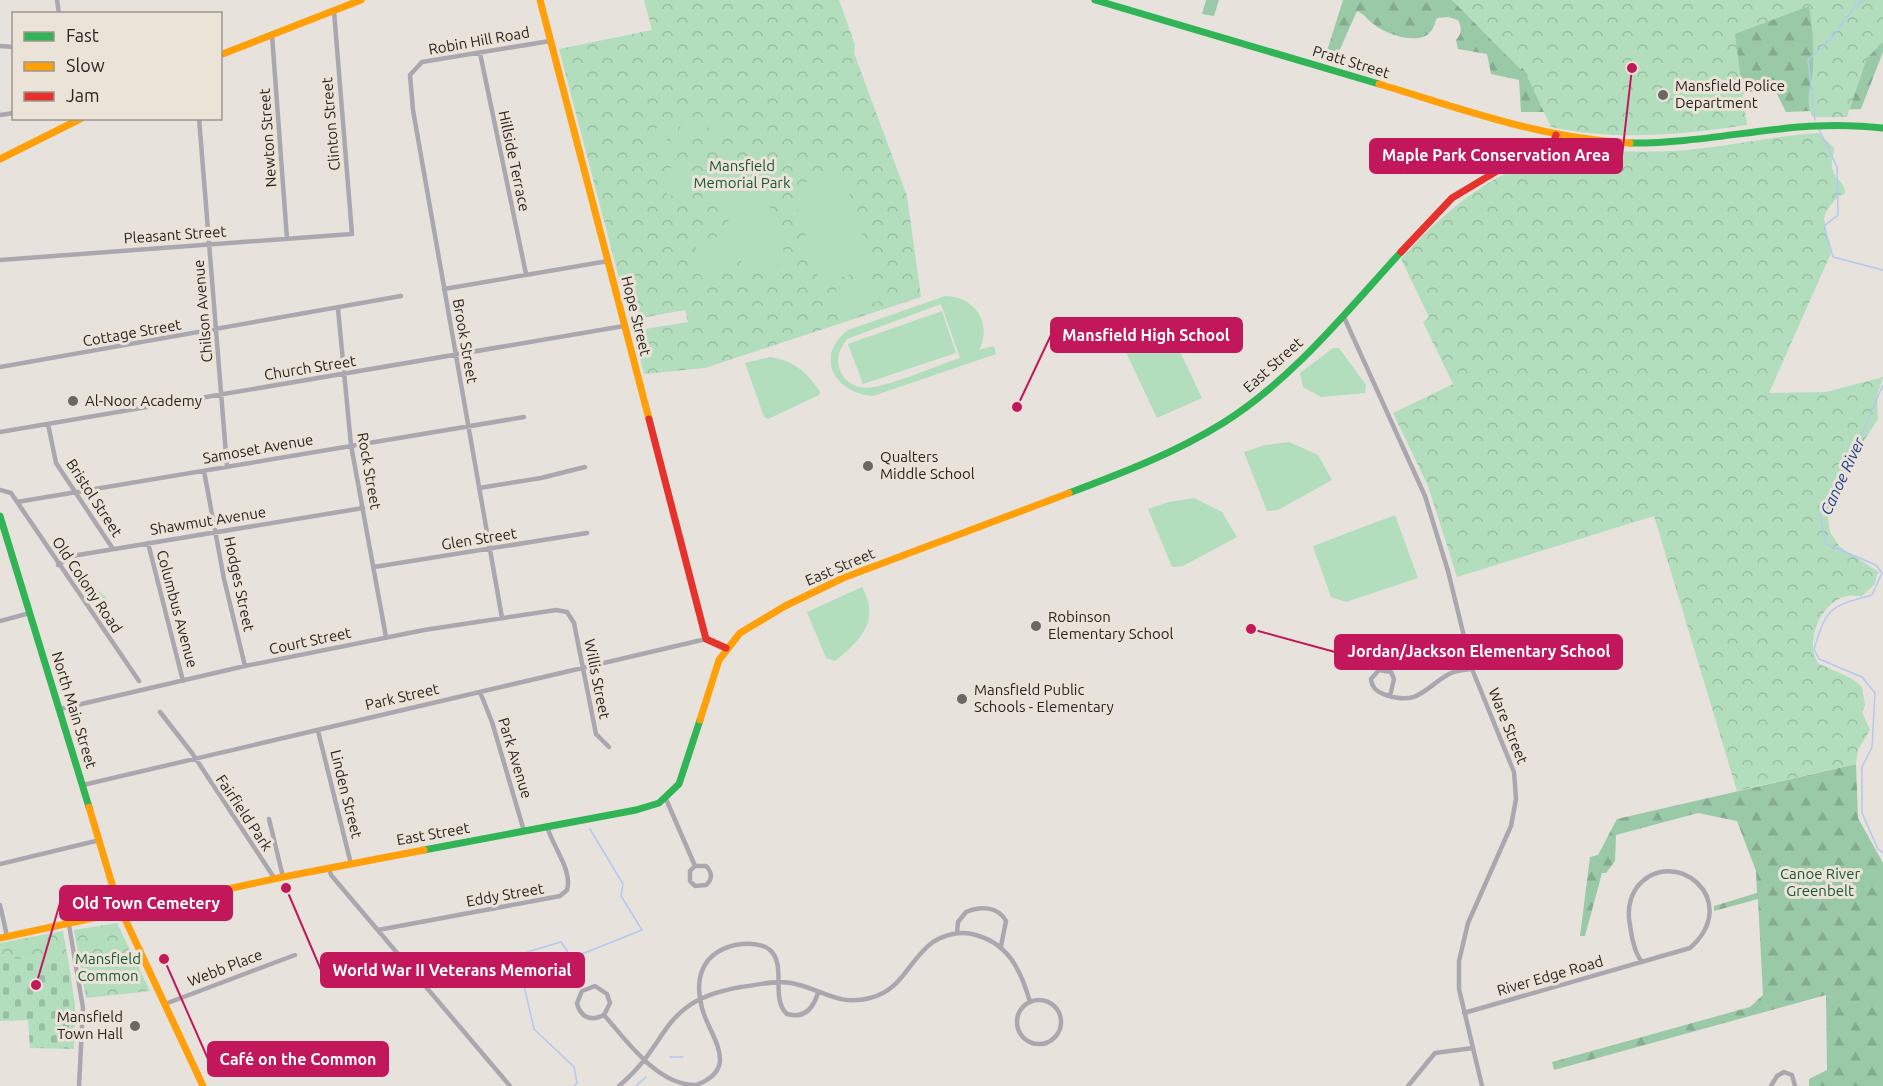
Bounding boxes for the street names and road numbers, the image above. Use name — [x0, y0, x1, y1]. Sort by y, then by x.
street label: Robin Hill Road — [427, 23, 531, 58]
street label: Pratt Street — [1311, 42, 1392, 81]
street label: Clinton Street — [318, 76, 343, 172]
street label: Newton Street — [256, 88, 279, 188]
street label: Hillside Terrace — [495, 109, 533, 213]
street label: Pleasant Street — [123, 222, 227, 247]
street label: Chilson Avenue — [190, 259, 215, 363]
street label: Hope Street — [618, 274, 655, 358]
street label: Brook Street — [450, 297, 481, 385]
street label: Cottage Street — [81, 315, 183, 350]
street label: East Street — [1240, 334, 1306, 396]
street label: Church Street — [263, 352, 357, 383]
street label: Samoset Avenue — [201, 430, 315, 467]
street label: Rock Street — [354, 431, 385, 511]
street label: Bristol Street — [63, 456, 126, 540]
street label: Shawmut Avenue — [149, 503, 267, 538]
street label: Glen Street — [440, 524, 518, 553]
street label: Old Colony Road — [49, 533, 126, 636]
street label: Hodges Street — [221, 535, 258, 633]
street label: East Street — [802, 544, 877, 589]
street label: Columbus Avenue — [154, 548, 201, 670]
street label: Court Street — [267, 624, 353, 657]
street label: Willis Street — [581, 637, 614, 720]
street label: North Main Street — [49, 649, 100, 770]
street label: Park Street — [363, 680, 440, 713]
street label: Ware Street — [1485, 685, 1531, 766]
street label: Park Avenue — [495, 715, 536, 800]
street label: Linden Street — [327, 748, 366, 840]
street label: Fairfield Park — [213, 772, 276, 854]
street label: East Street — [395, 819, 471, 848]
street label: Eddy Street — [465, 879, 545, 910]
street label: Webb Place — [185, 945, 265, 990]
street label: River Edge Road — [1495, 952, 1605, 999]

